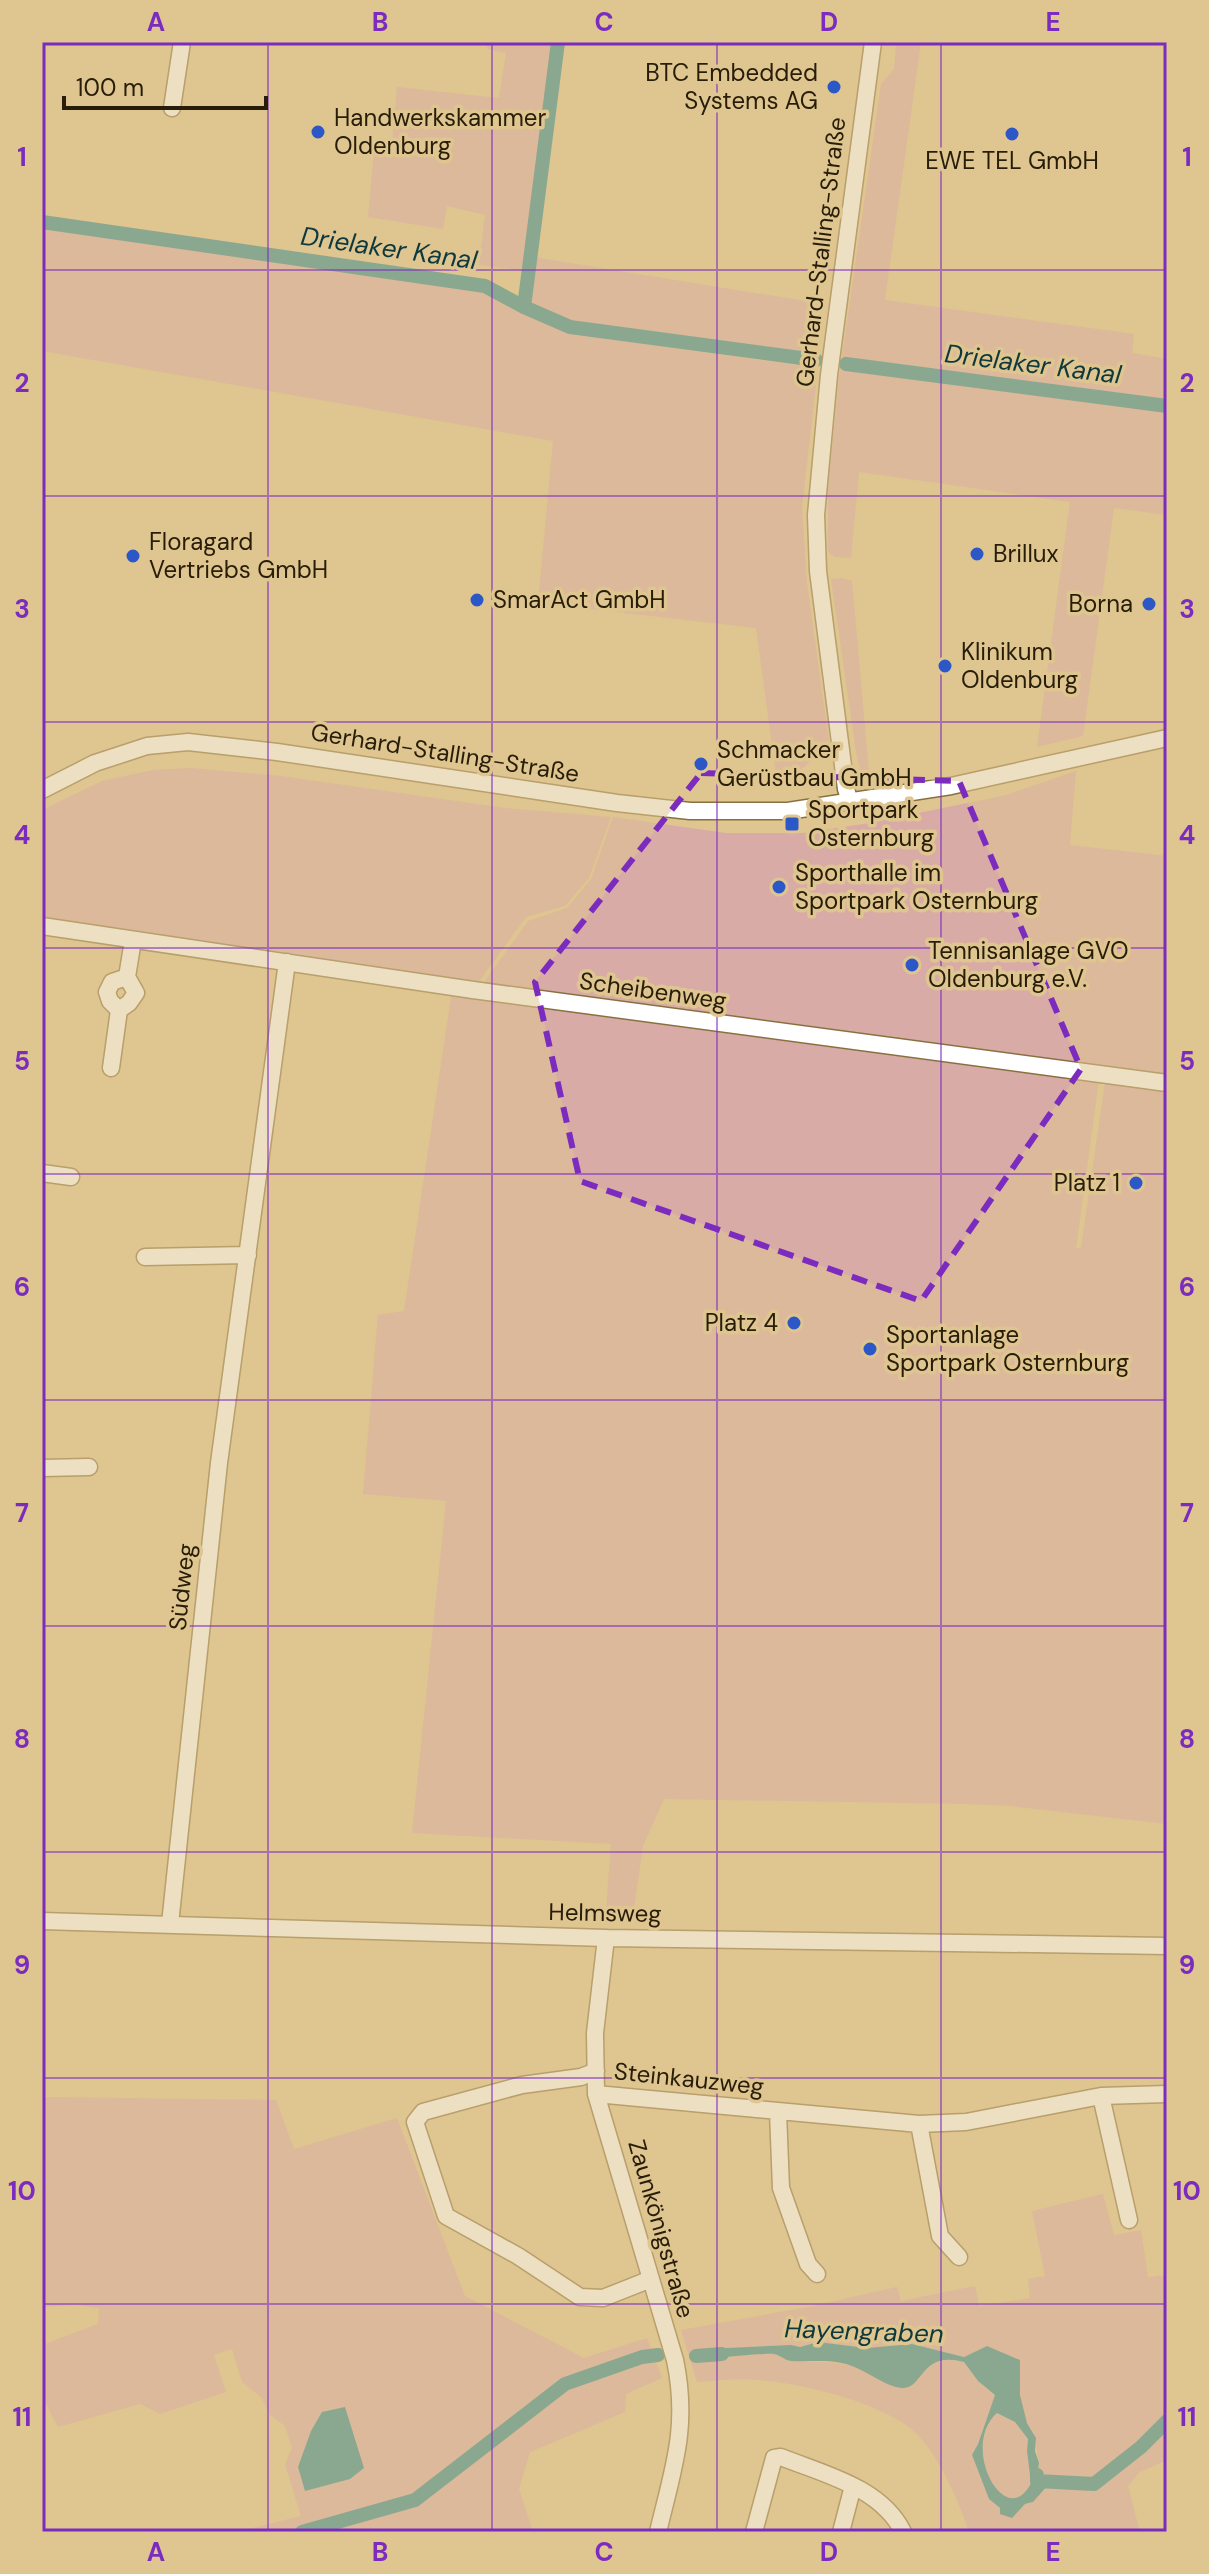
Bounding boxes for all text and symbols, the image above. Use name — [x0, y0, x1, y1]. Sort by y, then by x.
text: A — [147, 5, 165, 39]
text: B — [372, 5, 388, 39]
text: C — [594, 5, 614, 39]
text: D — [820, 5, 838, 39]
text: E — [1045, 5, 1061, 39]
place label: BTC Embedded Systems AG — [645, 57, 818, 116]
scale bar — [64, 60, 266, 110]
text: 100 m — [76, 72, 144, 103]
marker: BTC Embedded Systems AG — [825, 78, 843, 96]
place label: Handwerkskammer Oldenburg — [334, 102, 546, 161]
street label: Gerhard-Stalling-Straße — [789, 115, 852, 389]
marker: Handwerkskammer Oldenburg — [309, 123, 327, 141]
marker: EWE TEL GmbH — [1003, 125, 1021, 143]
text: 1 — [17, 140, 27, 174]
text: 1 — [1182, 140, 1192, 174]
place label: EWE TEL GmbH — [925, 145, 1099, 176]
water label: Drielaker Kanal — [299, 219, 480, 277]
water label: Drielaker Kanal — [943, 336, 1124, 392]
text: 2 — [14, 366, 30, 400]
text: 2 — [1179, 366, 1195, 400]
place label: Floragard Vertriebs GmbH — [149, 526, 328, 585]
place label: Brillux — [993, 538, 1059, 569]
marker: Brillux — [968, 545, 986, 563]
marker: Floragard Vertriebs GmbH — [124, 547, 142, 565]
place label: SmarAct GmbH — [493, 584, 666, 615]
place label: Borna — [1069, 588, 1133, 619]
marker: SmarAct GmbH — [468, 591, 486, 609]
text: 3 — [14, 592, 30, 626]
text: 3 — [1179, 592, 1195, 626]
marker: Borna — [1140, 595, 1158, 613]
place label: Klinikum Oldenburg — [961, 636, 1078, 695]
marker: Klinikum Oldenburg — [936, 657, 954, 675]
street label: Gerhard-Stalling-Straße — [309, 716, 582, 789]
place label: Schmacker Gerüstbau GmbH — [717, 734, 912, 793]
marker: Schmacker Gerüstbau GmbH — [692, 755, 710, 773]
place label: Sportpark Osternburg — [808, 794, 934, 853]
marker: Sportpark Osternburg — [783, 815, 801, 833]
text: 4 — [14, 818, 30, 852]
text: 4 — [1179, 818, 1195, 852]
place label: Sporthalle im Sportpark Osternburg — [795, 857, 1038, 916]
marker: Sporthalle im Sportpark Osternburg — [770, 878, 788, 896]
place label: Tennisanlage GVO Oldenburg e.V. — [928, 935, 1129, 994]
marker: Tennisanlage GVO Oldenburg e.V. — [903, 956, 921, 974]
street label: Scheibenweg — [578, 965, 729, 1016]
text: 5 — [14, 1044, 30, 1078]
text: 5 — [1179, 1044, 1195, 1078]
place label: Platz 1 — [1054, 1167, 1120, 1198]
marker: Platz 1 — [1127, 1174, 1145, 1192]
text: 6 — [14, 1270, 30, 1304]
text: 6 — [1179, 1270, 1195, 1304]
place label: Platz 4 — [705, 1307, 778, 1338]
marker: Platz 4 — [785, 1314, 803, 1332]
place label: Sportanlage Sportpark Osternburg — [886, 1319, 1129, 1378]
marker: Sportanlage Sportpark Osternburg — [861, 1340, 879, 1358]
text: 7 — [15, 1496, 29, 1530]
text: 7 — [1180, 1496, 1194, 1530]
street label: Südweg — [162, 1542, 201, 1632]
text: 8 — [14, 1722, 30, 1756]
text: 8 — [1179, 1722, 1195, 1756]
street label: Helmsweg — [548, 1896, 662, 1929]
text: 9 — [14, 1948, 30, 1982]
text: 9 — [1179, 1948, 1195, 1982]
street label: Steinkauzweg — [612, 2055, 766, 2102]
street label: Zaunkönigstraße — [621, 2136, 702, 2322]
text: 10 — [8, 2174, 36, 2208]
text: 10 — [1173, 2174, 1201, 2208]
water label: Hayengraben — [784, 2311, 944, 2351]
text: 11 — [13, 2400, 31, 2434]
text: 11 — [1178, 2400, 1196, 2434]
text: A — [147, 2535, 165, 2569]
text: B — [372, 2535, 388, 2569]
text: C — [594, 2535, 614, 2569]
text: D — [820, 2535, 838, 2569]
text: E — [1045, 2535, 1061, 2569]

